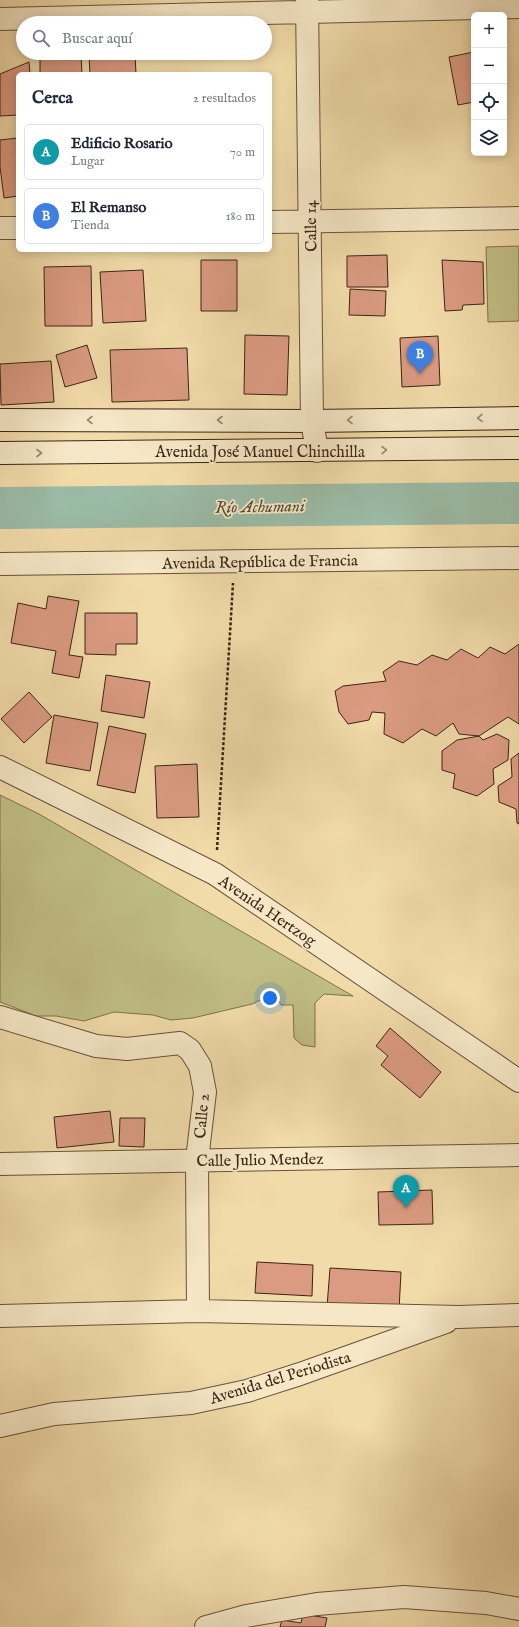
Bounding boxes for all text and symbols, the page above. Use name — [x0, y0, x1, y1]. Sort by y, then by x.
map controls — [471, 12, 507, 156]
button: + — [471, 12, 507, 48]
search box — [16, 16, 272, 60]
icon: search — [30, 27, 52, 49]
text: Buscar aquí — [62, 29, 132, 48]
button: − — [471, 48, 507, 84]
button: locate — [471, 84, 507, 120]
text: Cerca — [32, 88, 73, 109]
text: 2 resultados — [193, 90, 256, 107]
button: layers — [471, 120, 507, 156]
text: Edificio Rosario — [71, 134, 173, 153]
text: A — [42, 144, 50, 161]
text: 70 m — [230, 144, 255, 161]
text: Lugar — [71, 153, 104, 170]
text: El Remanso — [71, 198, 146, 217]
street label: Calle 14 — [302, 200, 322, 252]
text: B — [42, 208, 50, 225]
text: 180 m — [226, 208, 255, 225]
text: Tienda — [71, 217, 109, 234]
pin: B — [407, 341, 433, 374]
one-way arrow — [477, 414, 483, 422]
one-way arrow — [87, 416, 93, 424]
one-way arrow — [217, 416, 223, 424]
one-way arrow — [347, 416, 353, 424]
street label: Avenida José Manuel Chinchilla — [154, 443, 365, 463]
one-way arrow — [381, 446, 387, 454]
one-way arrow — [36, 449, 42, 457]
water label: Río Achumani — [215, 496, 306, 519]
street label: Avenida República de Francia — [161, 551, 358, 575]
street label: Avenida Hertzog — [213, 871, 320, 952]
your location — [260, 988, 280, 1008]
street label: Calle 2 — [191, 1093, 215, 1140]
street label: Calle Julio Mendez — [196, 1150, 324, 1172]
pin: A — [393, 1175, 419, 1208]
street label: Avenida del Periodista — [207, 1348, 353, 1410]

